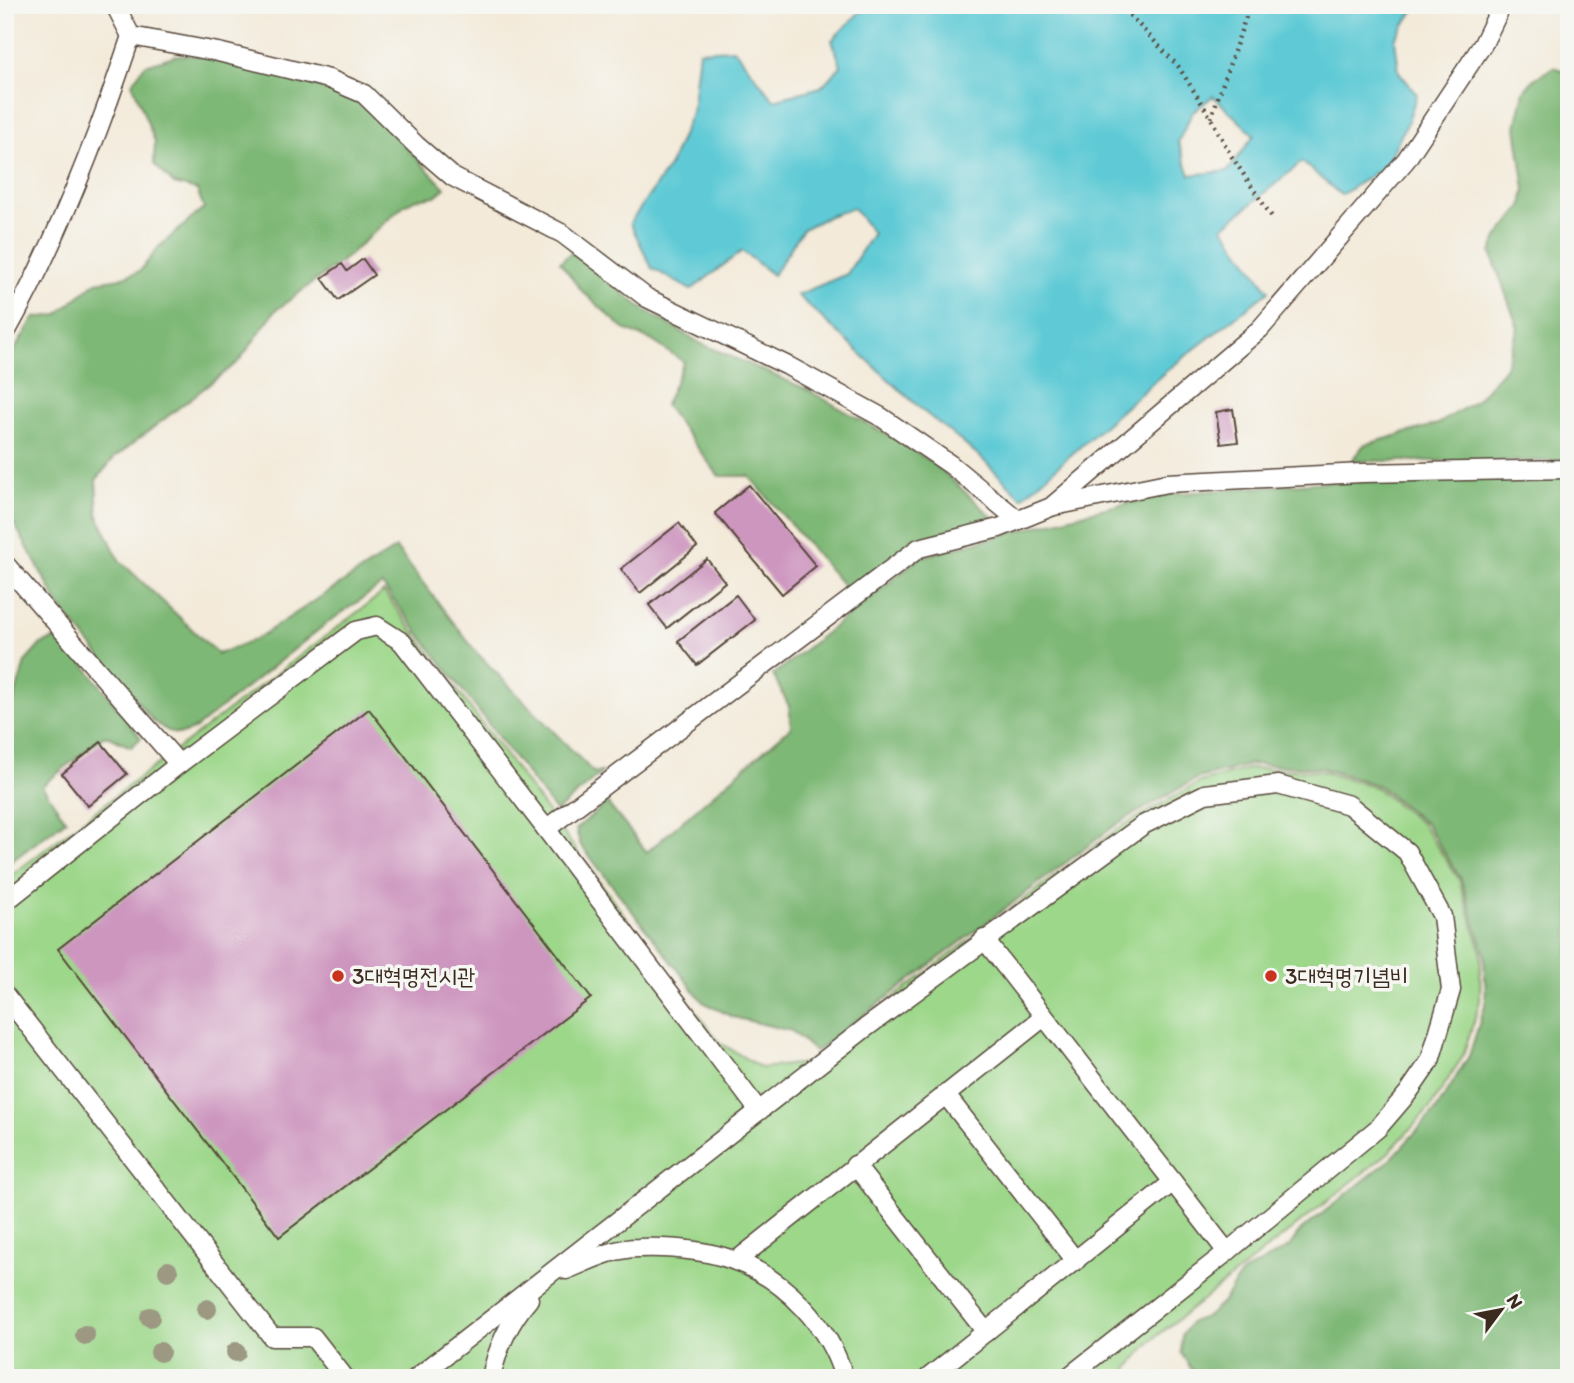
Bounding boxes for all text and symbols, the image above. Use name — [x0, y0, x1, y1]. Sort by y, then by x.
place label: 3대혁명전시관 — [352, 962, 476, 990]
place label: 3대혁명기념비 — [1285, 962, 1409, 990]
marker: 3대혁명전시관 — [330, 968, 346, 984]
marker: 3대혁명기념비 — [1263, 968, 1279, 984]
north arrow — [1466, 1274, 1536, 1344]
text: N — [1502, 1290, 1528, 1313]

